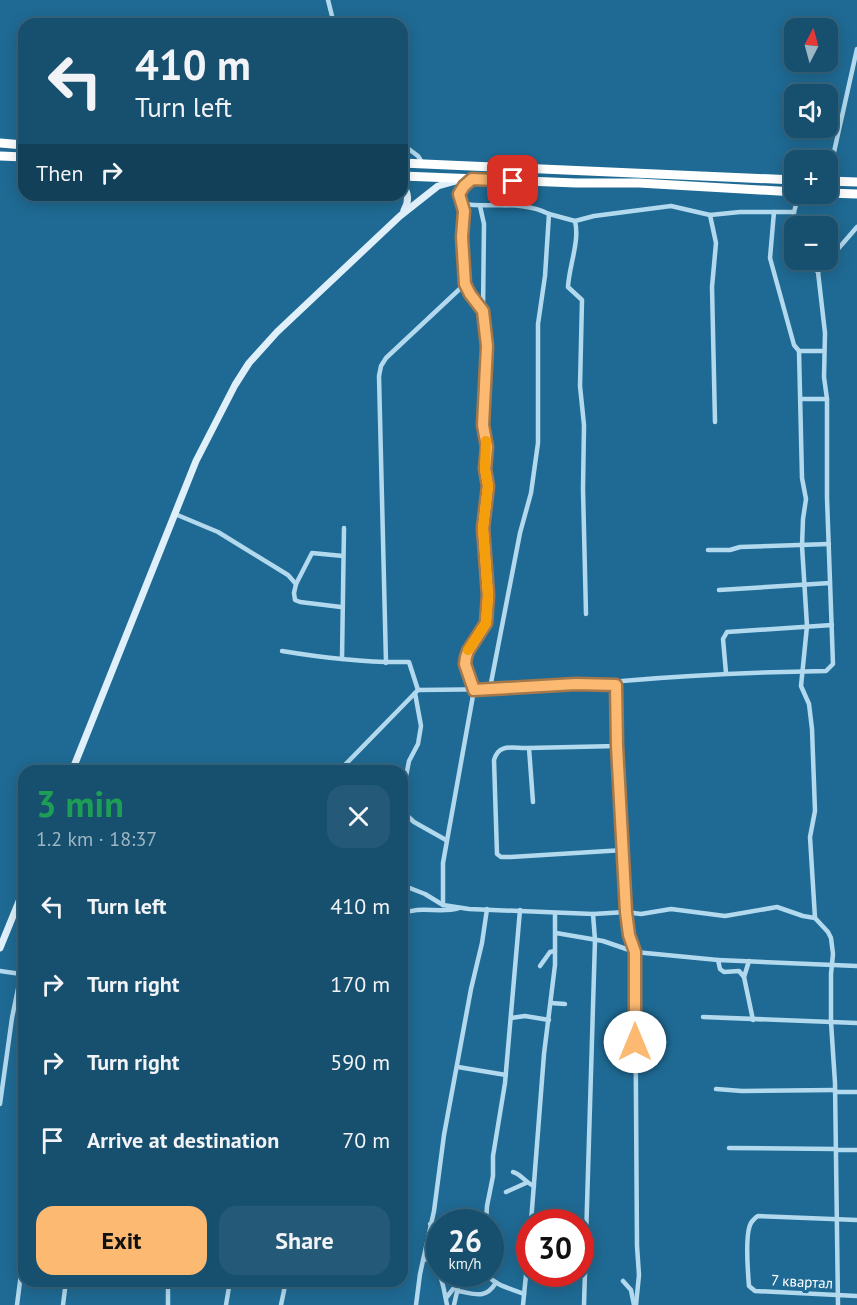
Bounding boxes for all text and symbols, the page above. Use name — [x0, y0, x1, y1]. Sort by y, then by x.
north arrow — [784, 18, 838, 72]
map controls — [784, 18, 838, 270]
text: 410 m — [135, 37, 251, 92]
icon: left — [36, 42, 114, 120]
button: sound — [784, 84, 838, 138]
text: Turn left — [135, 90, 232, 124]
button: + — [784, 150, 838, 204]
pin — [487, 155, 538, 206]
icon: right — [95, 156, 128, 189]
text: Then — [36, 159, 83, 187]
icon: arrive — [496, 164, 529, 197]
button: − — [784, 216, 838, 270]
text: 3 min — [36, 780, 124, 827]
button: close — [327, 785, 390, 848]
text: 1.2 km · 18:37 — [36, 826, 157, 852]
icon: left — [36, 890, 69, 923]
text: Turn left — [87, 892, 167, 920]
text: 410 m — [330, 892, 390, 920]
icon: right — [36, 968, 69, 1001]
text: Turn right — [87, 970, 179, 998]
text: 170 m — [330, 970, 390, 998]
position arrow — [603, 1010, 667, 1074]
icon: right — [36, 1046, 69, 1079]
text: Turn right — [87, 1048, 179, 1076]
text: 590 m — [330, 1048, 390, 1076]
icon: arrive — [36, 1124, 69, 1157]
text: Arrive at destination — [87, 1126, 279, 1154]
text: 70 m — [342, 1126, 390, 1154]
button: Exit — [36, 1206, 207, 1275]
button: Share — [219, 1206, 390, 1275]
speed limit sign: 30 — [516, 1209, 594, 1287]
text: 26 — [448, 1221, 482, 1260]
text: km/h — [449, 1254, 481, 1273]
street label: 7 квартал — [770, 1270, 834, 1293]

